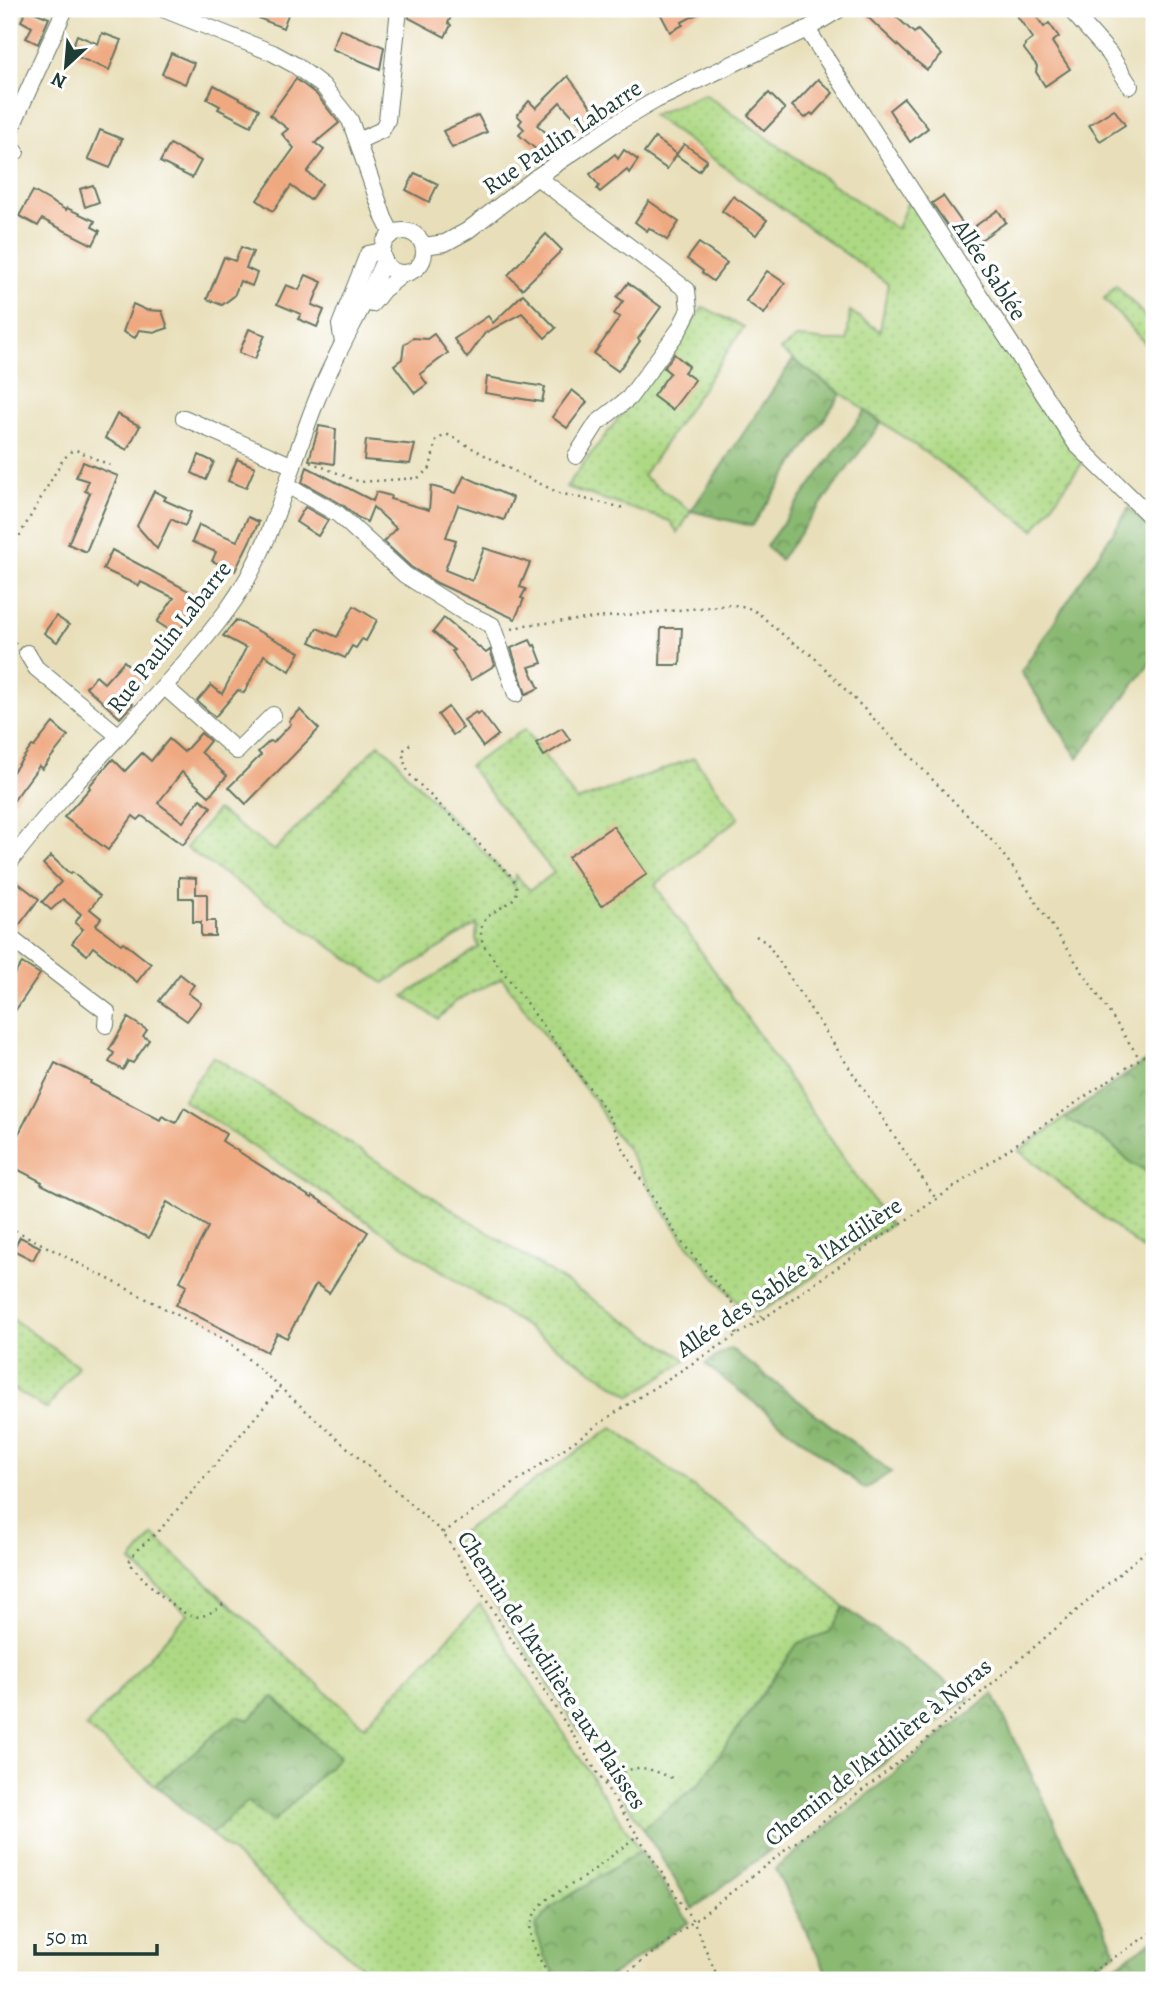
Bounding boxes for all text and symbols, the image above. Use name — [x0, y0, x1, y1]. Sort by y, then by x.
north arrow — [32, 32, 102, 102]
text: N — [47, 66, 71, 95]
street label: Rue Paulin Labarre — [476, 72, 648, 202]
street label: Allée Sablée — [945, 212, 1035, 327]
street label: Rue Paulin Labarre — [99, 554, 239, 720]
street label: Allée des Sablée à l'Ardilière — [669, 1189, 908, 1365]
street label: Chemin de l'Ardilière aux Plaisses — [450, 1524, 654, 1816]
street label: Chemin de l'Ardilière à Noras — [758, 1650, 998, 1854]
scale bar — [35, 1912, 158, 1956]
text: 50 m — [46, 1923, 88, 1951]

